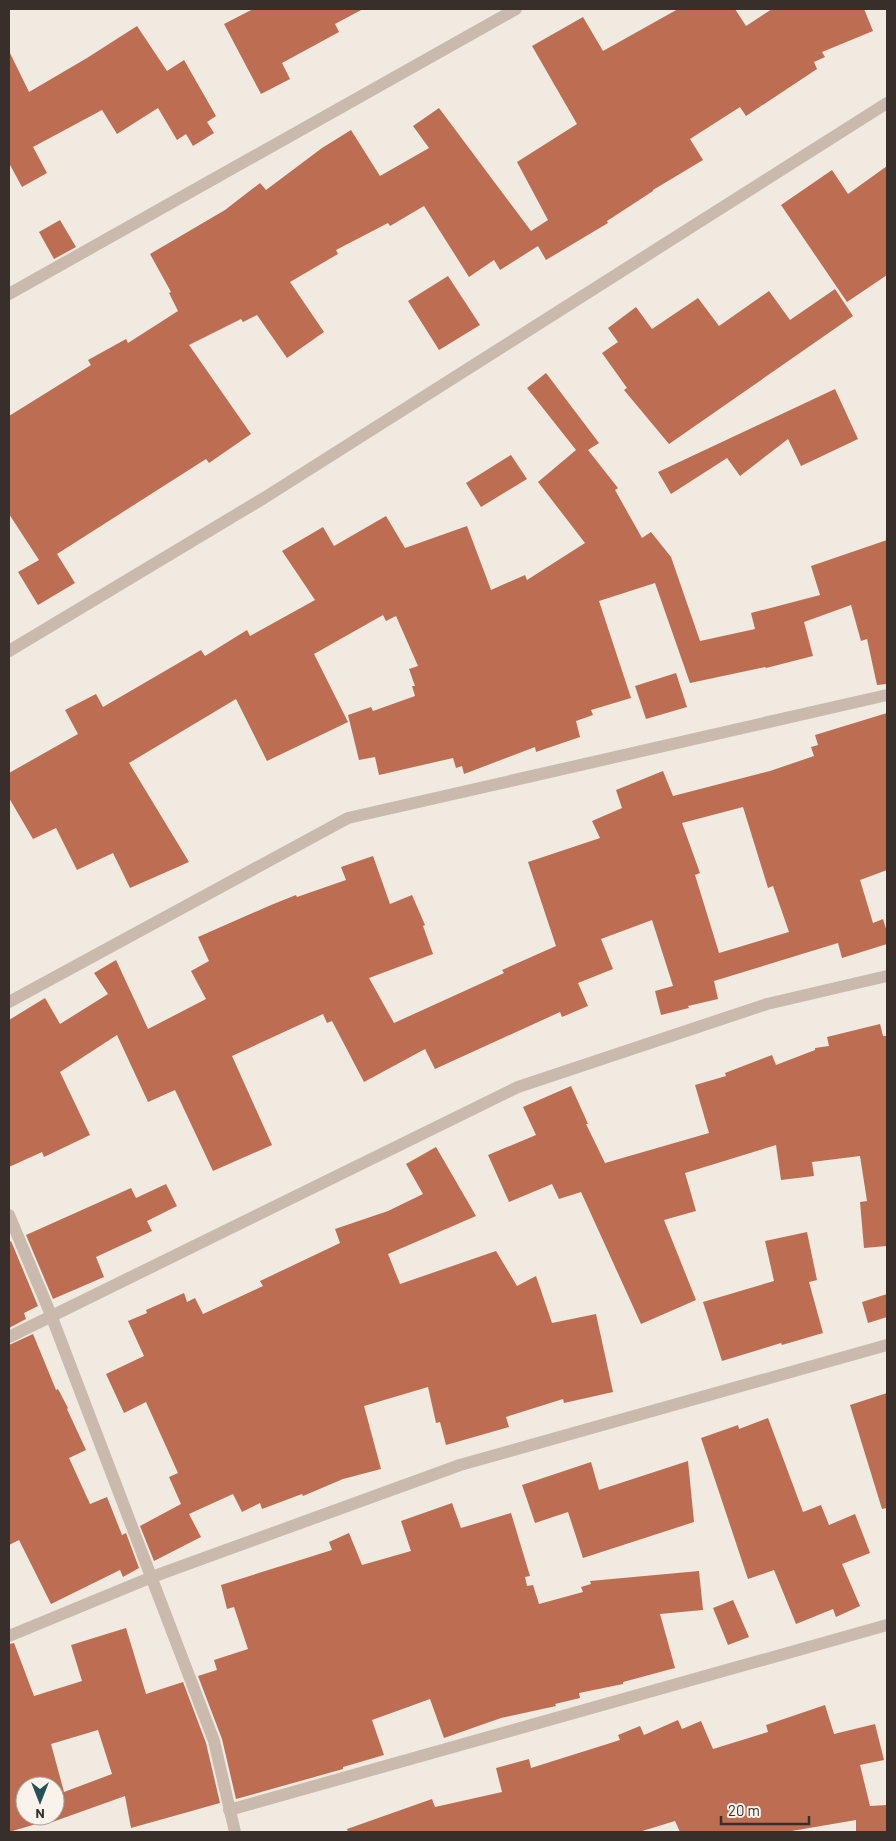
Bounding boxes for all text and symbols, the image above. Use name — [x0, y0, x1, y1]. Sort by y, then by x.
north arrow — [15, 1776, 65, 1826]
scale bar — [721, 1794, 808, 1826]
text: 20 m — [728, 1801, 760, 1819]
text: N — [35, 1806, 45, 1823]

